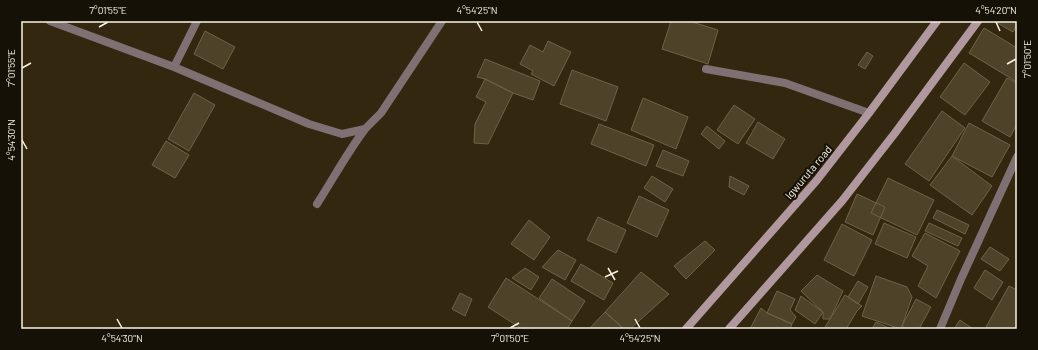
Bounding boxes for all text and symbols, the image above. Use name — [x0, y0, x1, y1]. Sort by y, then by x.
text: 7°01'55"E — [89, 4, 127, 16]
text: 4°54'25"N — [456, 4, 498, 16]
text: 4°54'20"N — [975, 4, 1017, 16]
text: 7°01'50"E — [1021, 40, 1033, 78]
text: 7°01'55"E — [5, 49, 17, 87]
text: 4°54'30"N — [5, 119, 17, 161]
street label: Igwuruta road — [782, 143, 834, 201]
text: 4°54'30"N — [101, 332, 143, 344]
text: 7°01'50"E — [491, 332, 529, 344]
text: 4°54'25"N — [619, 332, 661, 344]

